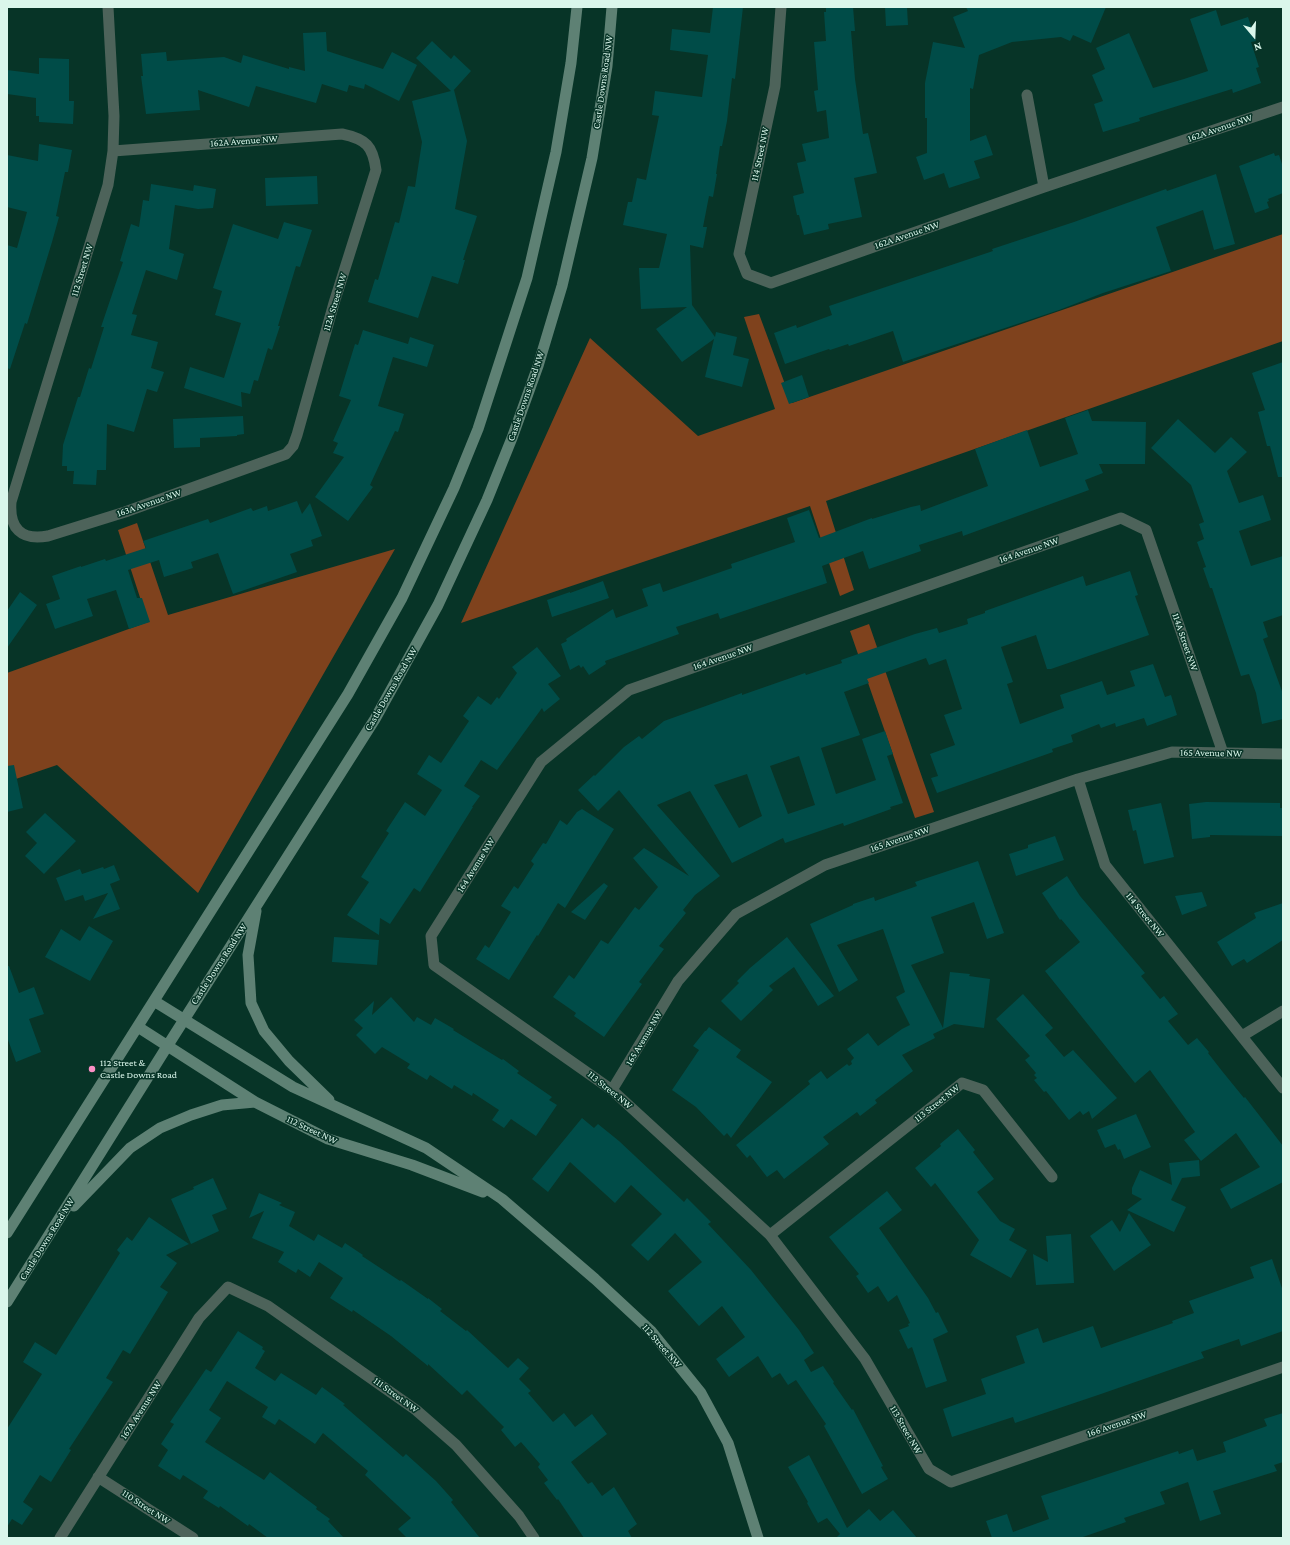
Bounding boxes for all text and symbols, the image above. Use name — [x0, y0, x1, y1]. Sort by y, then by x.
north arrow — [1234, 16, 1274, 56]
street label: Castle Downs Road NW — [590, 34, 616, 130]
text: N — [1252, 40, 1263, 54]
street label: 162A Avenue NW — [1186, 111, 1254, 145]
street label: 114 Street NW — [748, 126, 772, 182]
street label: 162A Avenue NW — [210, 133, 278, 149]
street label: 162A Avenue NW — [873, 218, 941, 252]
street label: 112 Street NW — [68, 242, 96, 298]
street label: 112A Street NW — [320, 272, 350, 332]
street label: Castle Downs Road NW — [505, 349, 547, 443]
street label: 163A Avenue NW — [115, 486, 183, 520]
street label: 164 Avenue NW — [998, 534, 1060, 566]
street label: 114A Street NW — [1169, 612, 1201, 672]
street label: 164 Avenue NW — [692, 641, 754, 673]
street label: Castle Downs Road NW — [362, 645, 420, 733]
street label: 165 Avenue NW — [1180, 746, 1242, 760]
street label: 165 Avenue NW — [869, 823, 931, 855]
street label: 164 Avenue NW — [454, 835, 498, 895]
street label: 114 Street NW — [1123, 890, 1167, 940]
street label: Castle Downs Road NW — [188, 921, 250, 1007]
street label: 165 Avenue NW — [623, 1008, 665, 1068]
place label: 112 Street & Castle Downs Road — [100, 1057, 177, 1080]
marker: 112 Street & Castle Downs Road — [87, 1064, 97, 1074]
street label: 113 Street NW — [585, 1068, 635, 1112]
street label: 113 Street NW — [912, 1082, 962, 1124]
street label: 112 Street NW — [285, 1113, 339, 1147]
street label: Castle Downs Road NW — [17, 1196, 77, 1282]
street label: 112 Street NW — [640, 1322, 684, 1370]
street label: 111 Street NW — [371, 1375, 421, 1415]
street label: 167A Avenue NW — [118, 1379, 164, 1441]
street label: 113 Street NW — [887, 1403, 925, 1457]
street label: 166 Avenue NW — [1086, 1408, 1148, 1440]
street label: 110 Street NW — [120, 1487, 172, 1527]

